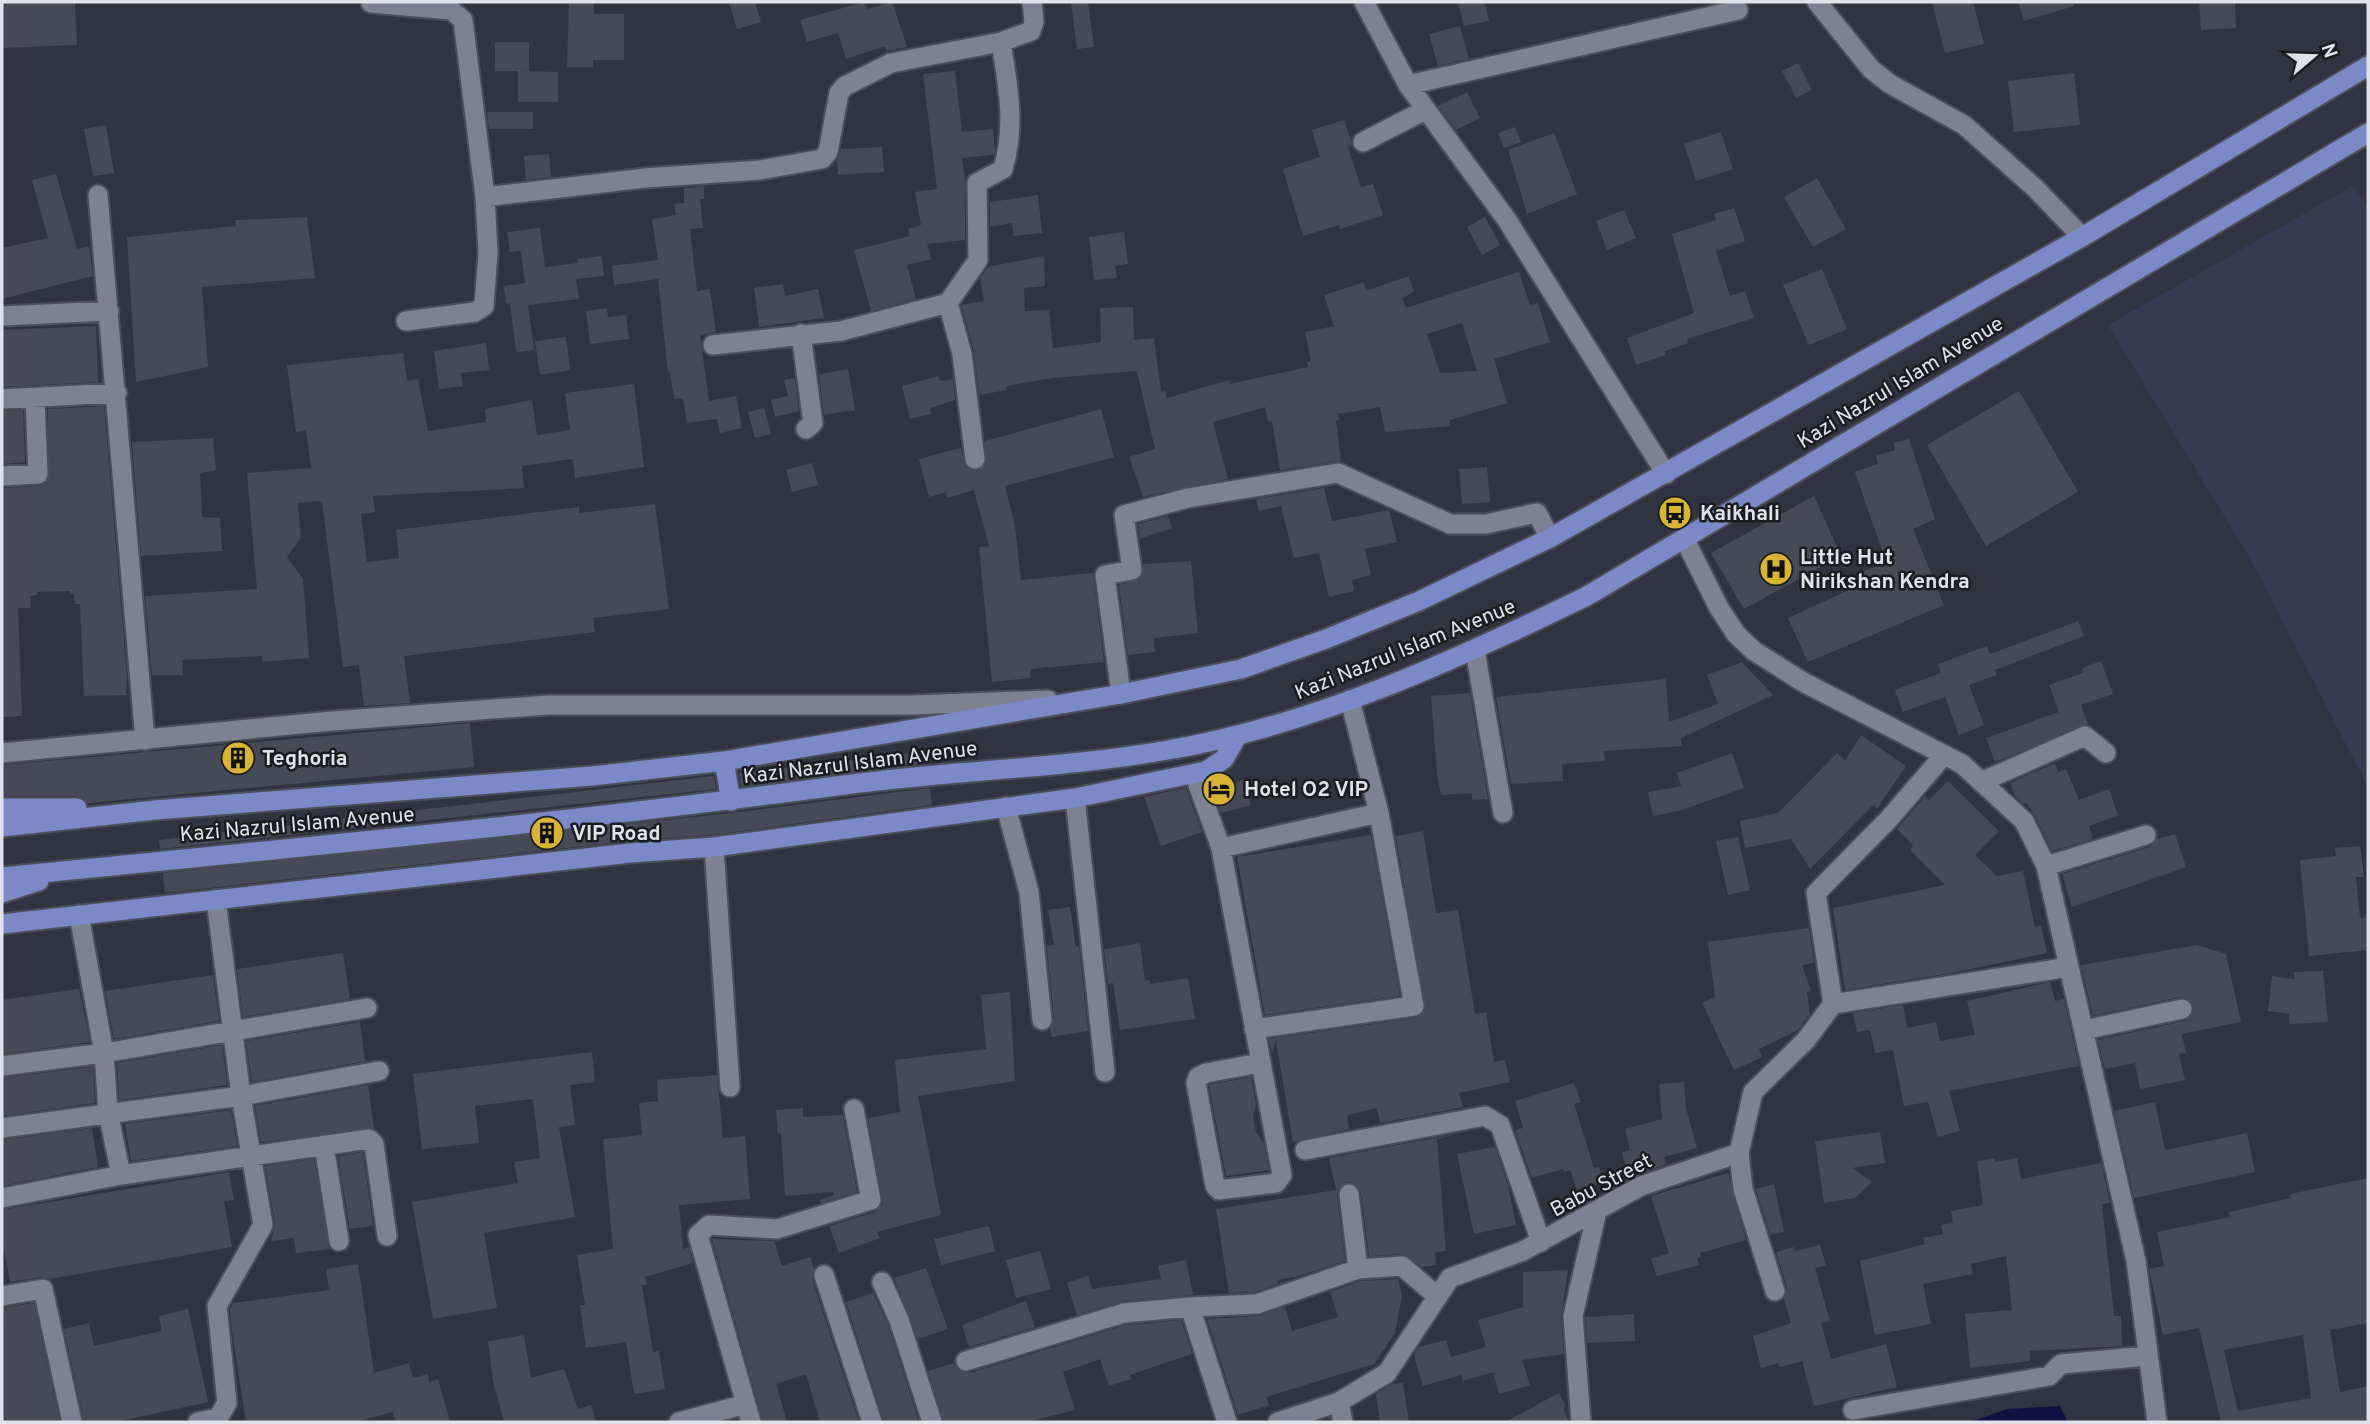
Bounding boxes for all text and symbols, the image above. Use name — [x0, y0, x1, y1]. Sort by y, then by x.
north arrow — [2279, 21, 2349, 91]
text: N — [2315, 41, 2342, 61]
street label: Kazi Nazrul Islam Avenue — [1793, 311, 2009, 456]
bus stop icon: Kaikhali — [1656, 494, 1694, 532]
place label: Kaikhali — [1700, 501, 1780, 528]
place label: Little Hut Nirikshan Kendra — [1800, 545, 1970, 596]
hospital icon: Little Hut Nirikshan Kendra — [1757, 550, 1795, 588]
street label: Kazi Nazrul Islam Avenue — [1291, 594, 1520, 707]
street label: Kazi Nazrul Islam Avenue — [741, 736, 979, 791]
building icon: Teghoria — [219, 739, 257, 777]
place label: Teghoria — [262, 746, 348, 773]
hotel icon: Hotel O2 VIP — [1200, 770, 1238, 808]
place label: Hotel O2 VIP — [1244, 777, 1368, 804]
street label: Kazi Nazrul Islam Avenue — [178, 802, 416, 849]
building icon: VIP Road — [528, 814, 566, 852]
place label: VIP Road — [572, 821, 661, 848]
street label: Babu Street — [1546, 1148, 1657, 1224]

